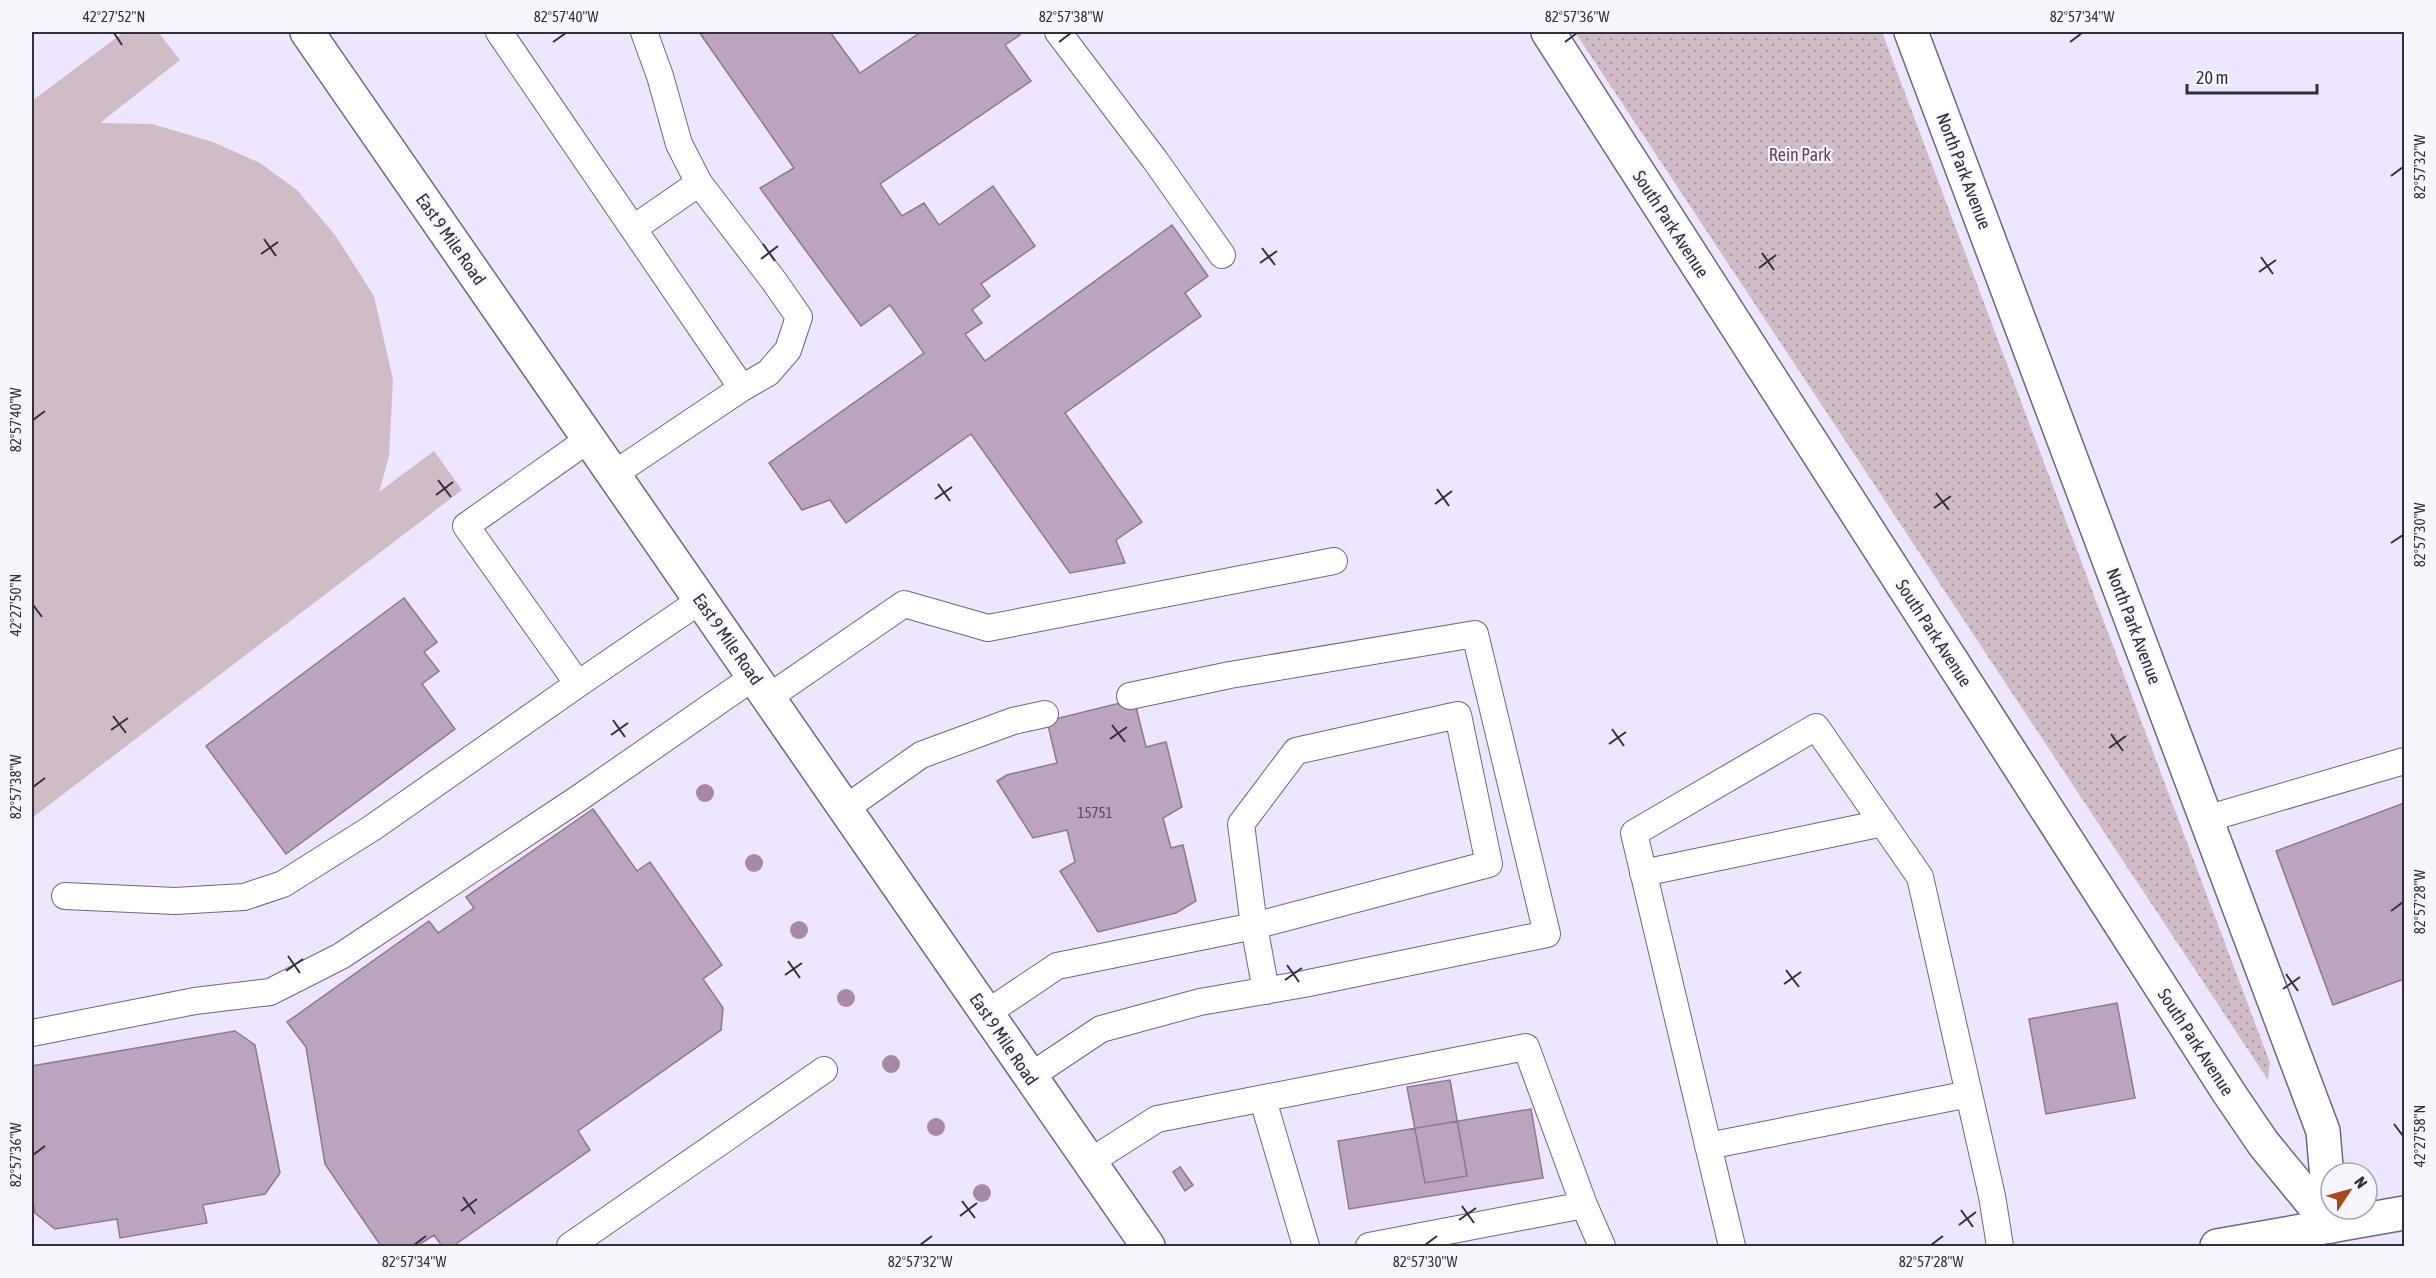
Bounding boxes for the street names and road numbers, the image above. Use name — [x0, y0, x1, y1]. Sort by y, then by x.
street label: North Park Avenue — [1932, 110, 1996, 232]
street label: South Park Avenue — [1629, 167, 1713, 281]
street label: East 9 Mile Road — [412, 189, 490, 289]
street label: North Park Avenue — [2102, 565, 2166, 687]
street label: South Park Avenue — [1892, 576, 1976, 690]
street label: East 9 Mile Road — [689, 589, 767, 689]
street label: South Park Avenue — [2154, 985, 2238, 1099]
street label: East 9 Mile Road — [965, 989, 1043, 1089]

